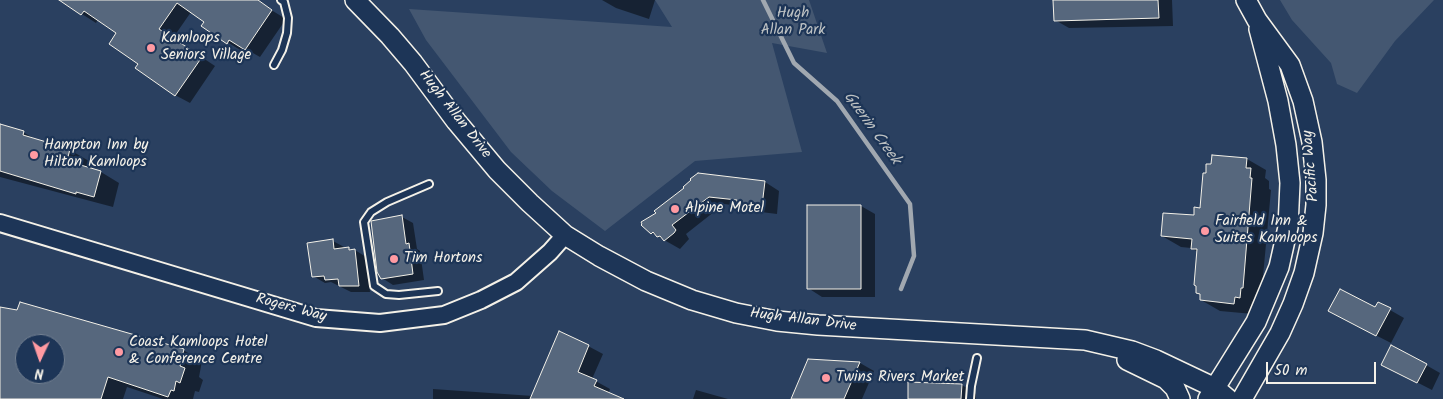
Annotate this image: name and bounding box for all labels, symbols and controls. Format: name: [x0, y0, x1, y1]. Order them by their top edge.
park label: Hugh Allan Park: [761, 5, 825, 40]
place label: Kamloops Seniors Village: [161, 30, 251, 65]
marker: Kamloops Seniors Village: [145, 42, 157, 54]
street label: Hugh Allan Drive: [414, 67, 494, 163]
water label: Guerin Creek: [838, 89, 904, 169]
street label: Pacific Way: [1300, 129, 1324, 203]
place label: Hampton Inn by Hilton Kamloops: [44, 137, 148, 172]
marker: Hampton Inn by Hilton Kamloops: [28, 149, 40, 161]
place label: Alpine Motel: [685, 200, 764, 218]
marker: Alpine Motel: [669, 203, 681, 215]
place label: Fairfield Inn & Suites Kamloops: [1215, 213, 1317, 248]
marker: Fairfield Inn & Suites Kamloops: [1199, 225, 1211, 237]
place label: Tim Hortons: [404, 250, 482, 268]
marker: Tim Hortons: [388, 253, 400, 265]
street label: Rogers Way: [254, 291, 328, 327]
street label: Hugh Allan Drive: [749, 306, 857, 336]
north arrow: [15, 334, 65, 384]
place label: Coast Kamloops Hotel & Conference Centre: [129, 334, 268, 369]
marker: Coast Kamloops Hotel & Conference Centre: [113, 346, 125, 358]
scale bar: [1268, 352, 1378, 384]
text: 50 m: [1274, 359, 1308, 383]
text: N: [34, 362, 44, 384]
place label: Twins Rivers Market: [836, 369, 964, 387]
marker: Twins Rivers Market: [820, 372, 832, 384]

